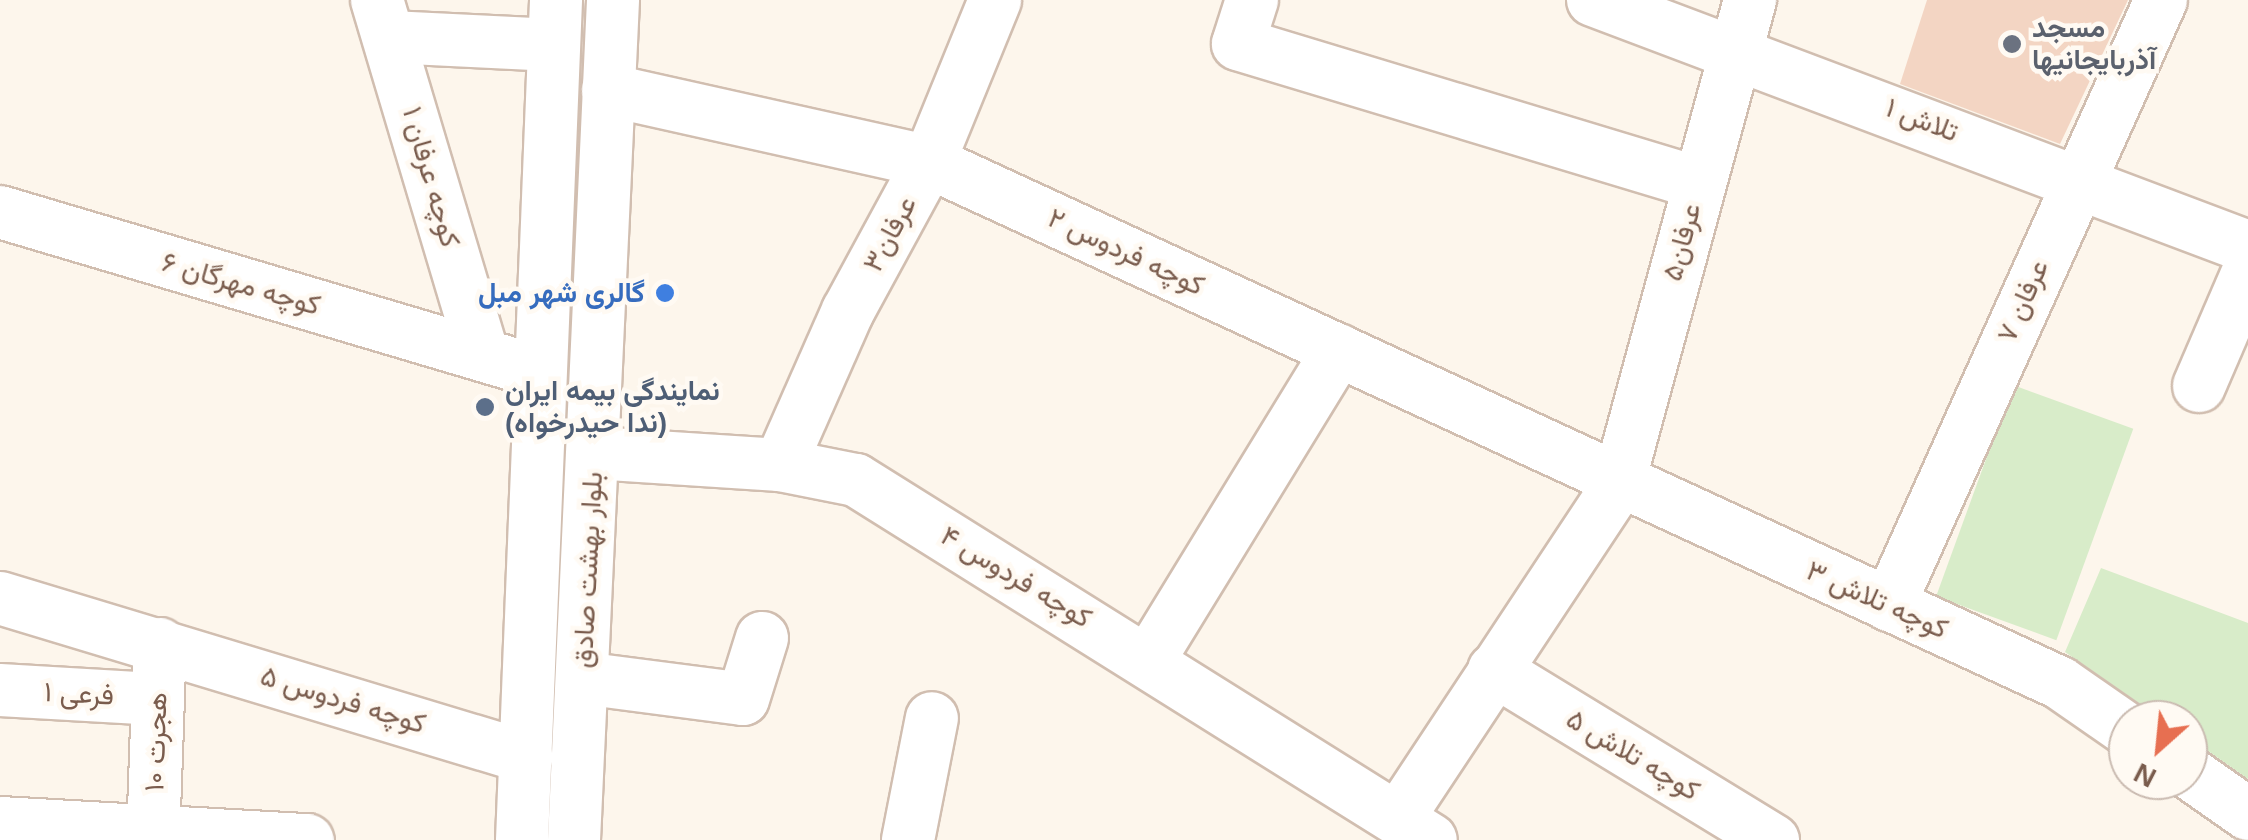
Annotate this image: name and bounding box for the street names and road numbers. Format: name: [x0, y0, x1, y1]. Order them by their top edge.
street label: تلاش ۱: [1881, 91, 1963, 149]
street label: کوچه عرفان ۱: [395, 103, 467, 251]
street label: عرفان۳: [856, 190, 924, 278]
street label: عرفان۵: [1656, 199, 1708, 285]
street label: کوچه فردوس ۲: [1042, 201, 1210, 303]
street label: کوچه مهرگان ۶: [158, 245, 324, 323]
street label: عرفان ۷: [1990, 254, 2056, 348]
street label: بلوار بهشت صادق: [566, 471, 610, 669]
street label: کوچه فردوس ۴: [934, 519, 1098, 635]
street label: کوچه تلاش ۳: [1801, 554, 1953, 646]
street label: کوچه فردوس ۵: [257, 659, 429, 741]
street label: فرعی ۱: [43, 675, 115, 713]
street label: هجرت ۱۰: [137, 692, 175, 792]
street label: کوچه تلاش ۵: [1560, 702, 1706, 808]

